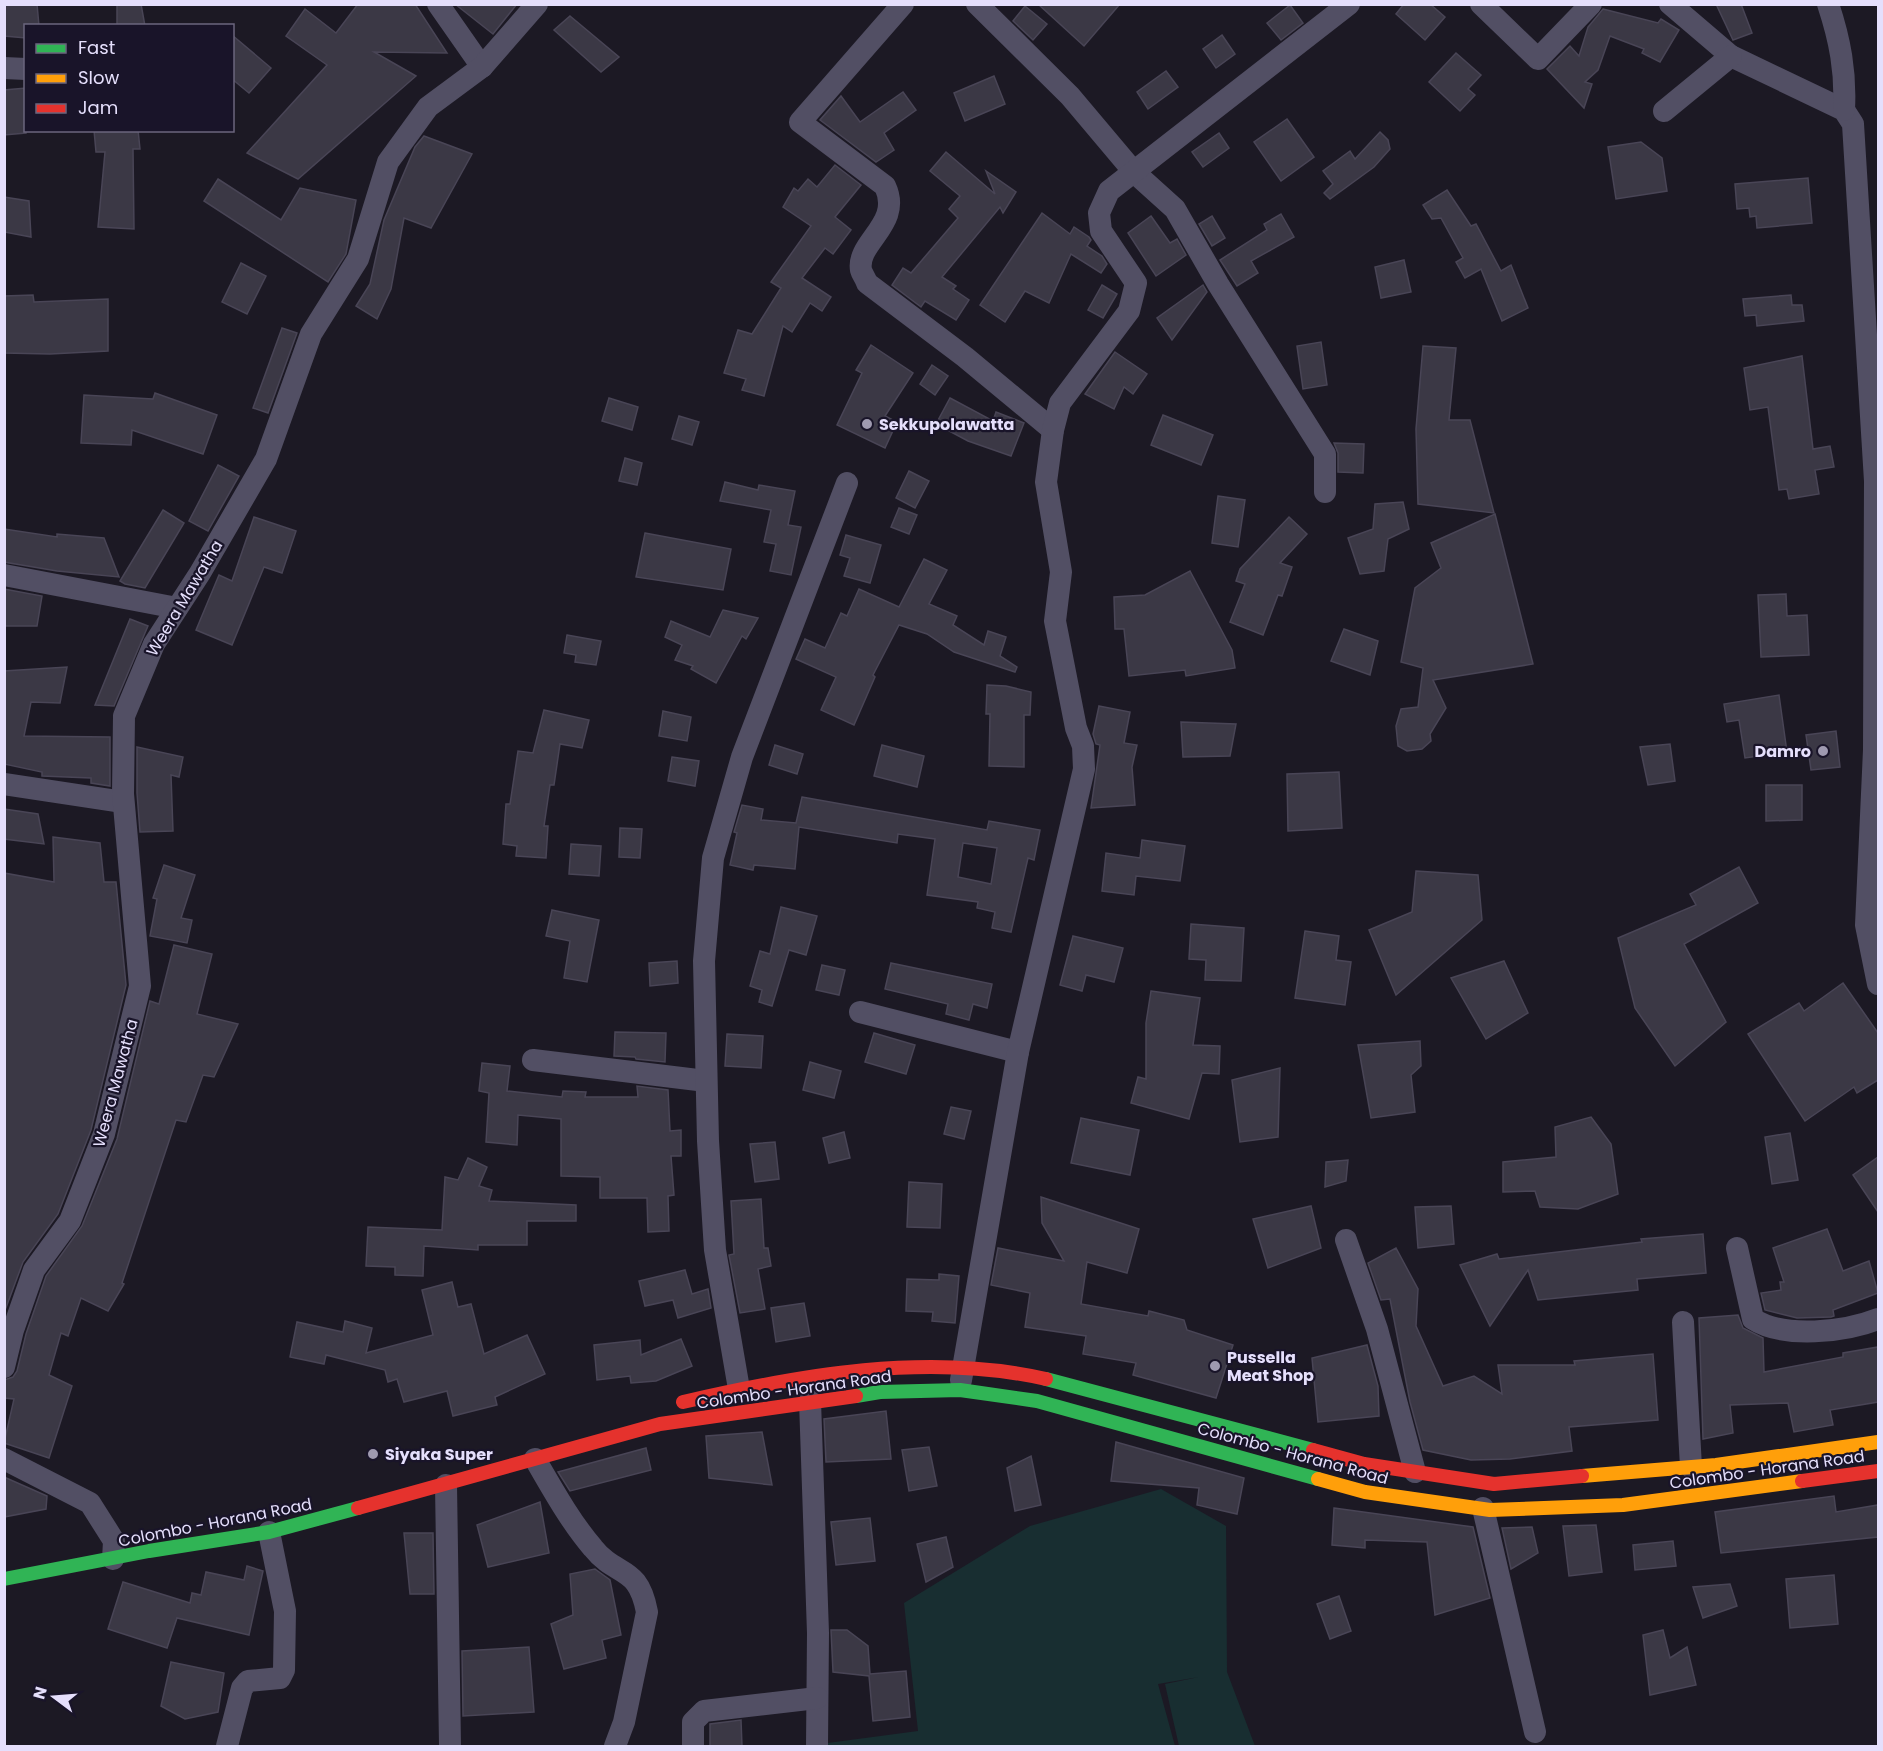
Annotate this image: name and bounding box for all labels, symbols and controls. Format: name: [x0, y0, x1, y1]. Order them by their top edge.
legend: [24, 24, 234, 132]
text: Fast: [78, 35, 115, 60]
text: Slow: [78, 65, 120, 90]
text: Jam: [78, 95, 118, 120]
place label: Sekkupolawatta: [879, 413, 1014, 436]
marker: Sekkupolawatta: [860, 417, 874, 431]
street label: Weera Mawatha: [141, 536, 228, 661]
place label: Damro: [1755, 740, 1811, 763]
marker: Damro: [1816, 744, 1830, 758]
street label: Weera Mawatha: [87, 1016, 144, 1150]
place label: Pussella Meat Shop: [1227, 1346, 1314, 1387]
marker: Pussella Meat Shop: [1208, 1359, 1222, 1373]
street label: Colombo - Horana Road: [695, 1364, 893, 1415]
street label: Colombo - Horana Road: [1195, 1417, 1391, 1490]
place label: Siyaka Super: [385, 1443, 493, 1466]
street label: Colombo - Horana Road: [1668, 1444, 1866, 1495]
marker: Siyaka Super: [366, 1447, 380, 1461]
street label: Colombo - Horana Road: [116, 1492, 314, 1553]
north arrow: [24, 1667, 84, 1727]
text: N: [27, 1684, 53, 1702]

